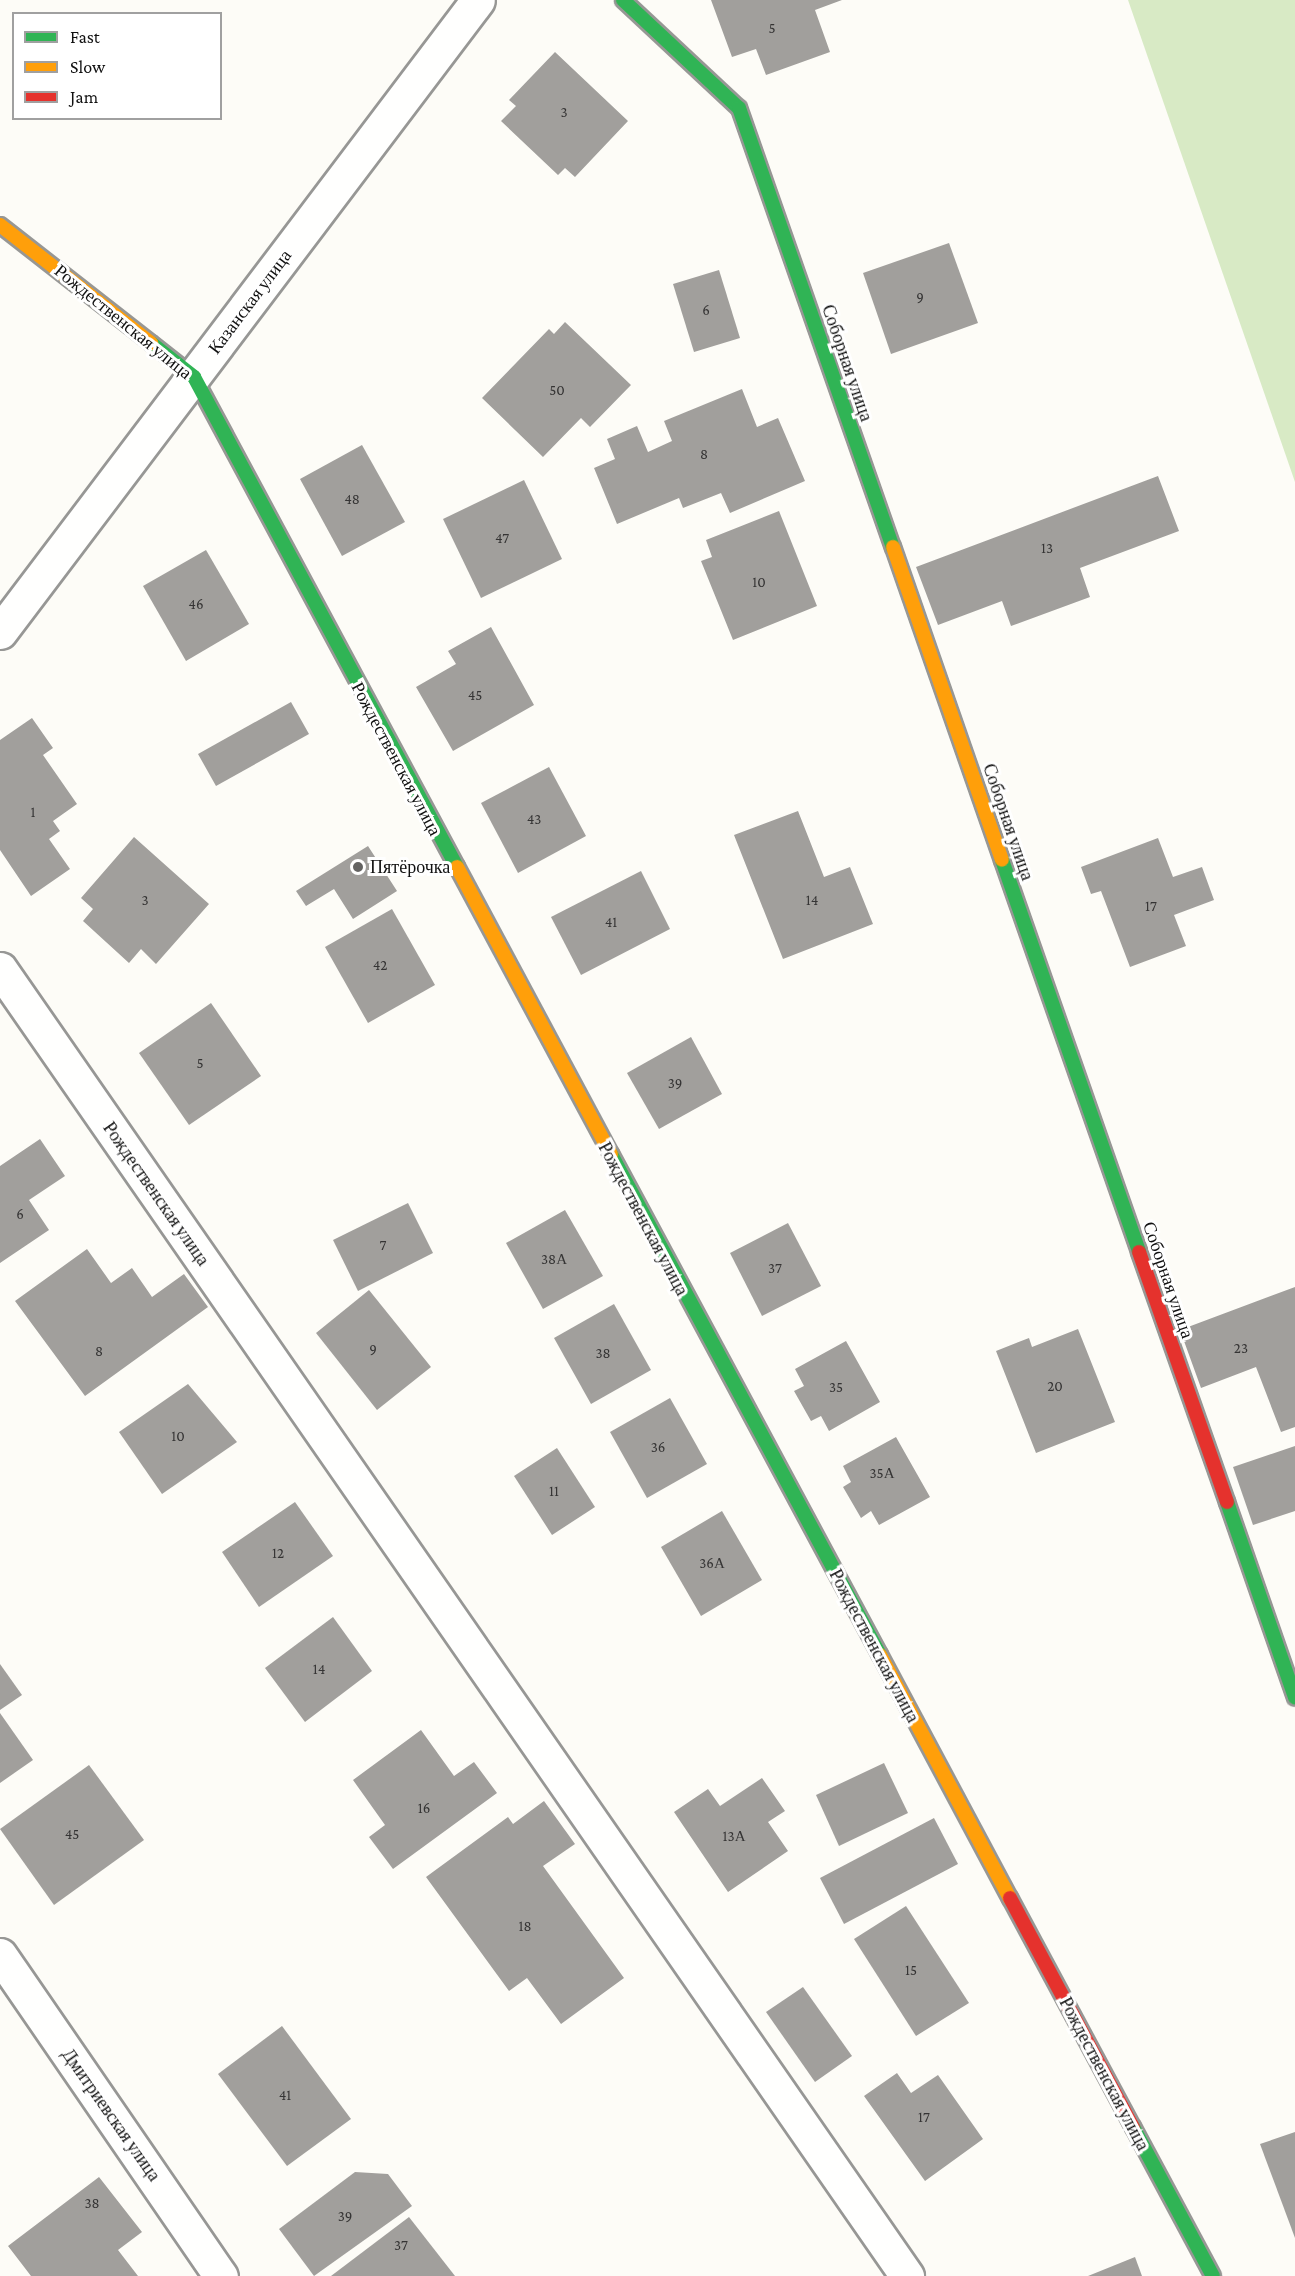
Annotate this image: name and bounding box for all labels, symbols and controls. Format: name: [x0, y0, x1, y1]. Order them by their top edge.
legend: [12, 12, 222, 120]
house number: 5: [768, 20, 776, 38]
text: Fast: [70, 27, 100, 47]
text: Slow: [70, 57, 105, 77]
text: Jam: [70, 87, 98, 107]
house number: 3: [560, 104, 568, 122]
street label: Казанская улица: [204, 246, 296, 358]
street label: Рождественская улица: [50, 260, 196, 384]
house number: 9: [916, 289, 924, 307]
house number: 6: [702, 302, 710, 320]
street label: Соборная улица: [817, 302, 877, 424]
house number: 50: [549, 382, 565, 400]
house number: 8: [700, 446, 708, 464]
house number: 48: [344, 491, 360, 509]
house number: 47: [495, 530, 509, 548]
house number: 13: [1041, 540, 1053, 558]
house number: 10: [752, 574, 766, 592]
house number: 46: [188, 596, 204, 614]
street label: Рождественская улица: [346, 679, 446, 839]
house number: 45: [468, 687, 482, 705]
street label: Соборная улица: [978, 761, 1038, 883]
house number: 1: [31, 804, 35, 822]
house number: 43: [527, 811, 541, 829]
place label: Пятёрочка: [370, 856, 450, 878]
marker: Пятёрочка: [351, 860, 365, 874]
house number: 3: [141, 892, 149, 910]
house number: 14: [806, 892, 818, 910]
house number: 17: [1145, 898, 1157, 916]
house number: 41: [605, 914, 617, 932]
house number: 42: [373, 957, 387, 975]
house number: 5: [196, 1055, 204, 1073]
house number: 39: [668, 1075, 682, 1093]
street label: Рождественская улица: [98, 1118, 214, 1270]
street label: Рождественская улица: [593, 1139, 693, 1299]
house number: 6: [16, 1206, 24, 1224]
street label: Соборная улица: [1138, 1219, 1198, 1341]
house number: 7: [380, 1237, 386, 1255]
house number: 38А: [541, 1251, 567, 1269]
house number: 37: [768, 1260, 782, 1278]
house number: 23: [1234, 1340, 1248, 1358]
house number: 9: [369, 1341, 377, 1359]
house number: 8: [95, 1343, 103, 1361]
house number: 38: [595, 1345, 611, 1363]
house number: 20: [1047, 1378, 1063, 1396]
house number: 35: [829, 1379, 843, 1397]
house number: 10: [171, 1428, 185, 1446]
house number: 36: [651, 1439, 665, 1457]
house number: 35А: [869, 1465, 895, 1483]
house number: 11: [549, 1483, 559, 1501]
house number: 12: [272, 1545, 284, 1563]
house number: 36А: [699, 1555, 725, 1573]
street label: Рождественская улица: [824, 1566, 924, 1726]
house number: 14: [313, 1661, 325, 1679]
house number: 16: [418, 1800, 430, 1818]
house number: 45: [65, 1826, 79, 1844]
house number: 13А: [723, 1828, 745, 1846]
house number: 18: [518, 1918, 532, 1936]
house number: 15: [905, 1962, 917, 1980]
street label: Рождественская улица: [1054, 1994, 1154, 2154]
street label: Дмитриевская улица: [57, 2045, 165, 2185]
house number: 41: [279, 2087, 291, 2105]
house number: 17: [918, 2109, 930, 2127]
house number: 38: [84, 2195, 100, 2213]
house number: 39: [338, 2208, 352, 2226]
house number: 37: [394, 2237, 408, 2255]

